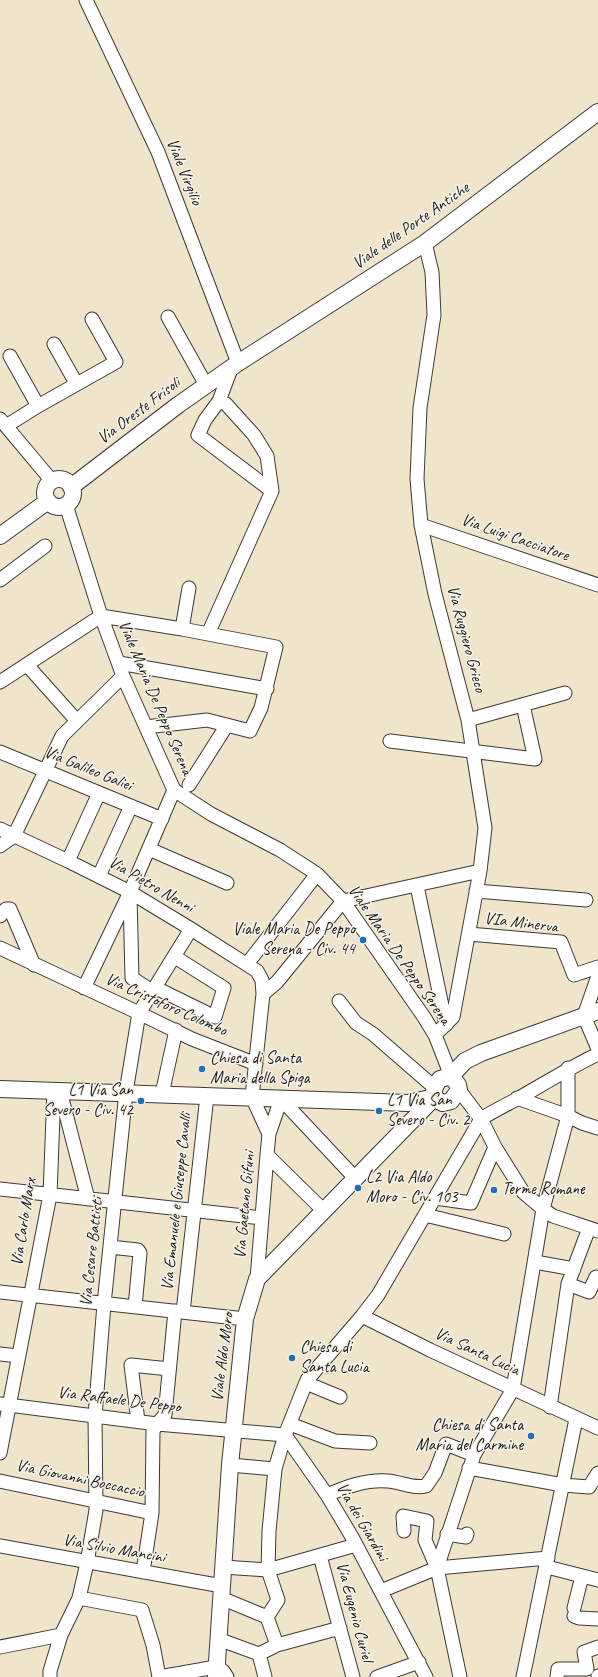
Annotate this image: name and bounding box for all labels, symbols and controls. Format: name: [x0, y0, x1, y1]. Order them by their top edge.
street label: Viale Virgilio: [161, 136, 207, 208]
street label: Viale delle Porte Antiche: [349, 178, 473, 274]
street label: Via Oreste Frisoli: [94, 373, 184, 449]
street label: Via Luigi Cacciatore: [458, 510, 572, 566]
street label: Via Ruggiero Grieco: [442, 583, 490, 695]
street label: Viale Maria De Peppo Serena: [113, 617, 197, 779]
street label: Via Galileo Galiei: [41, 742, 135, 796]
street label: Via Pietro Nenni: [105, 852, 197, 918]
street label: Viale Maria De Peppo Serena: [343, 881, 455, 1029]
street label: VIa Minerva: [483, 908, 559, 938]
place label: Viale Maria De Peppo Serena - Civ. 44: [233, 920, 355, 960]
marker: Viale Maria De Peppo Serena - Civ. 44: [358, 935, 368, 945]
street label: Via Cristoforo Colombo: [102, 969, 230, 1041]
place label: Chiesa di Santa Maria della Spiga: [210, 1049, 310, 1089]
marker: Chiesa di Santa Maria della Spiga: [197, 1064, 207, 1074]
place label: L1 Via San Severo - Civ. 42: [43, 1081, 133, 1121]
place label: L1 Via San Severo - Civ. 2: [387, 1091, 470, 1131]
marker: L1 Via San Severo - Civ. 42: [136, 1096, 146, 1106]
marker: L1 Via San Severo - Civ. 2: [374, 1106, 384, 1116]
street label: Via Emanuele e Giuseppe Cavalli: [158, 1112, 196, 1292]
street label: Via Gaetano Gifuni: [230, 1150, 260, 1260]
place label: L2 Via Aldo Moro - Civ. 103: [366, 1168, 458, 1208]
street label: Via Carlo Marx: [7, 1177, 41, 1267]
place label: Terme Romane: [502, 1180, 584, 1200]
marker: L2 Via Aldo Moro - Civ. 103: [353, 1183, 363, 1193]
marker: Terme Romane: [489, 1185, 499, 1195]
street label: Via Cesare Battisti: [76, 1196, 108, 1308]
street label: Viale Aldo Moro: [207, 1311, 239, 1403]
street label: Via Santa Lucia: [431, 1323, 523, 1381]
place label: Chiesa di Santa Lucia: [300, 1338, 369, 1378]
marker: Chiesa di Santa Lucia: [287, 1353, 297, 1363]
street label: Via Raffaele De Peppo: [56, 1382, 182, 1418]
place label: Chiesa di Santa Maria del Carmine: [415, 1416, 523, 1456]
marker: Chiesa di Santa Maria del Carmine: [526, 1431, 536, 1441]
street label: Via Giovanni Boccaccio: [14, 1455, 146, 1503]
street label: Via dei Giardini: [331, 1479, 393, 1565]
street label: Via Silvio Mancini: [61, 1530, 167, 1568]
street label: Via Eugenio Curiel: [331, 1560, 377, 1664]

